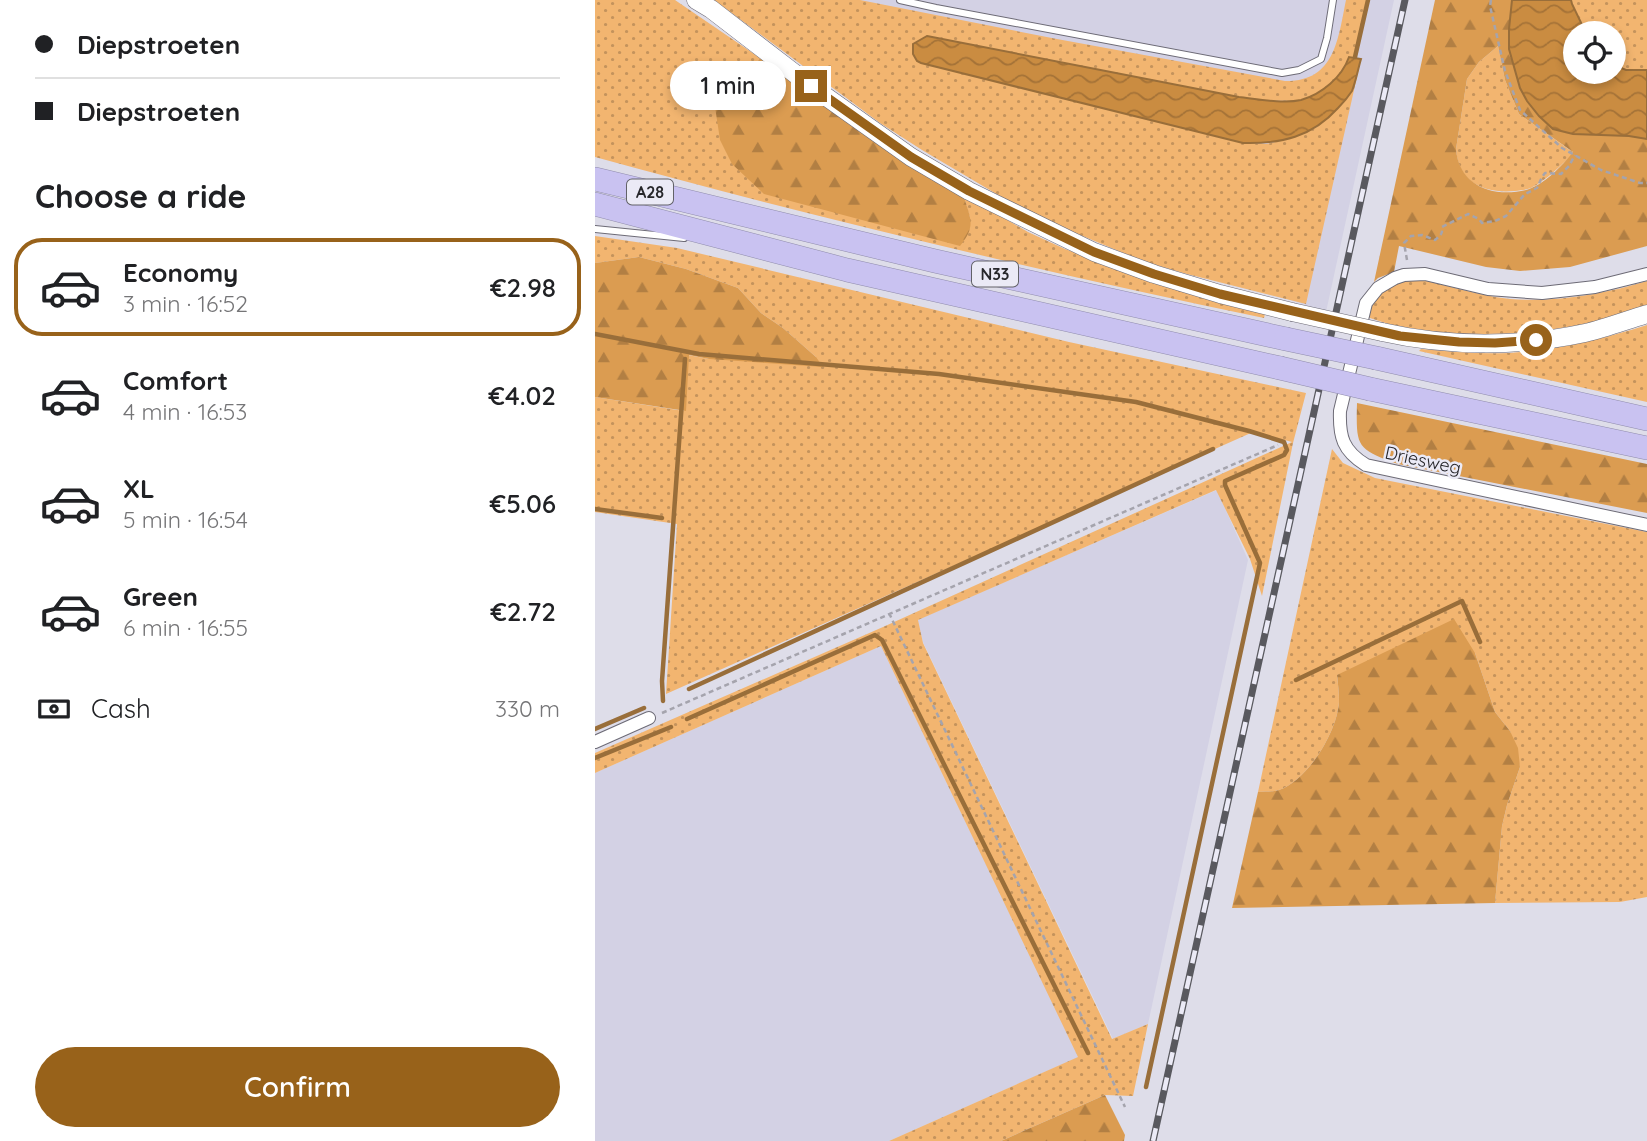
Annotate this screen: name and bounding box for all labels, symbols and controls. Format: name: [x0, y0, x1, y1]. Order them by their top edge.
map controls: [1563, 21, 1626, 84]
button: locate: [1563, 21, 1626, 84]
text: Diepstroeten: [77, 28, 240, 61]
callout: 1 min: [671, 62, 787, 110]
route end: [795, 70, 827, 102]
text: 1 min: [700, 71, 756, 100]
text: Diepstroeten: [77, 95, 240, 128]
text: Choose a ride: [35, 176, 247, 216]
road number: A28: [627, 180, 673, 204]
icon: car: [39, 256, 102, 319]
text: Economy: [123, 256, 238, 289]
road number: N33: [972, 262, 1018, 286]
text: €2.98: [490, 271, 556, 304]
text: 3 min · 16:52: [123, 289, 248, 318]
route start: [1520, 324, 1552, 356]
icon: car: [39, 364, 102, 427]
text: Comfort: [123, 364, 228, 397]
text: €4.02: [488, 379, 556, 412]
text: 4 min · 16:53: [123, 397, 247, 426]
street label: Driesweg: [1383, 441, 1463, 479]
icon: car: [39, 472, 102, 535]
text: XL: [123, 472, 155, 505]
text: €5.06: [490, 487, 556, 520]
text: 5 min · 16:54: [123, 505, 248, 534]
icon: car: [39, 580, 102, 643]
text: Green: [123, 580, 198, 613]
text: €2.72: [490, 595, 556, 628]
text: 6 min · 16:55: [123, 613, 248, 642]
icon: cash: [35, 690, 73, 728]
text: Cash: [91, 692, 151, 725]
text: 330 m: [495, 694, 560, 723]
button: Confirm: [35, 1047, 560, 1127]

